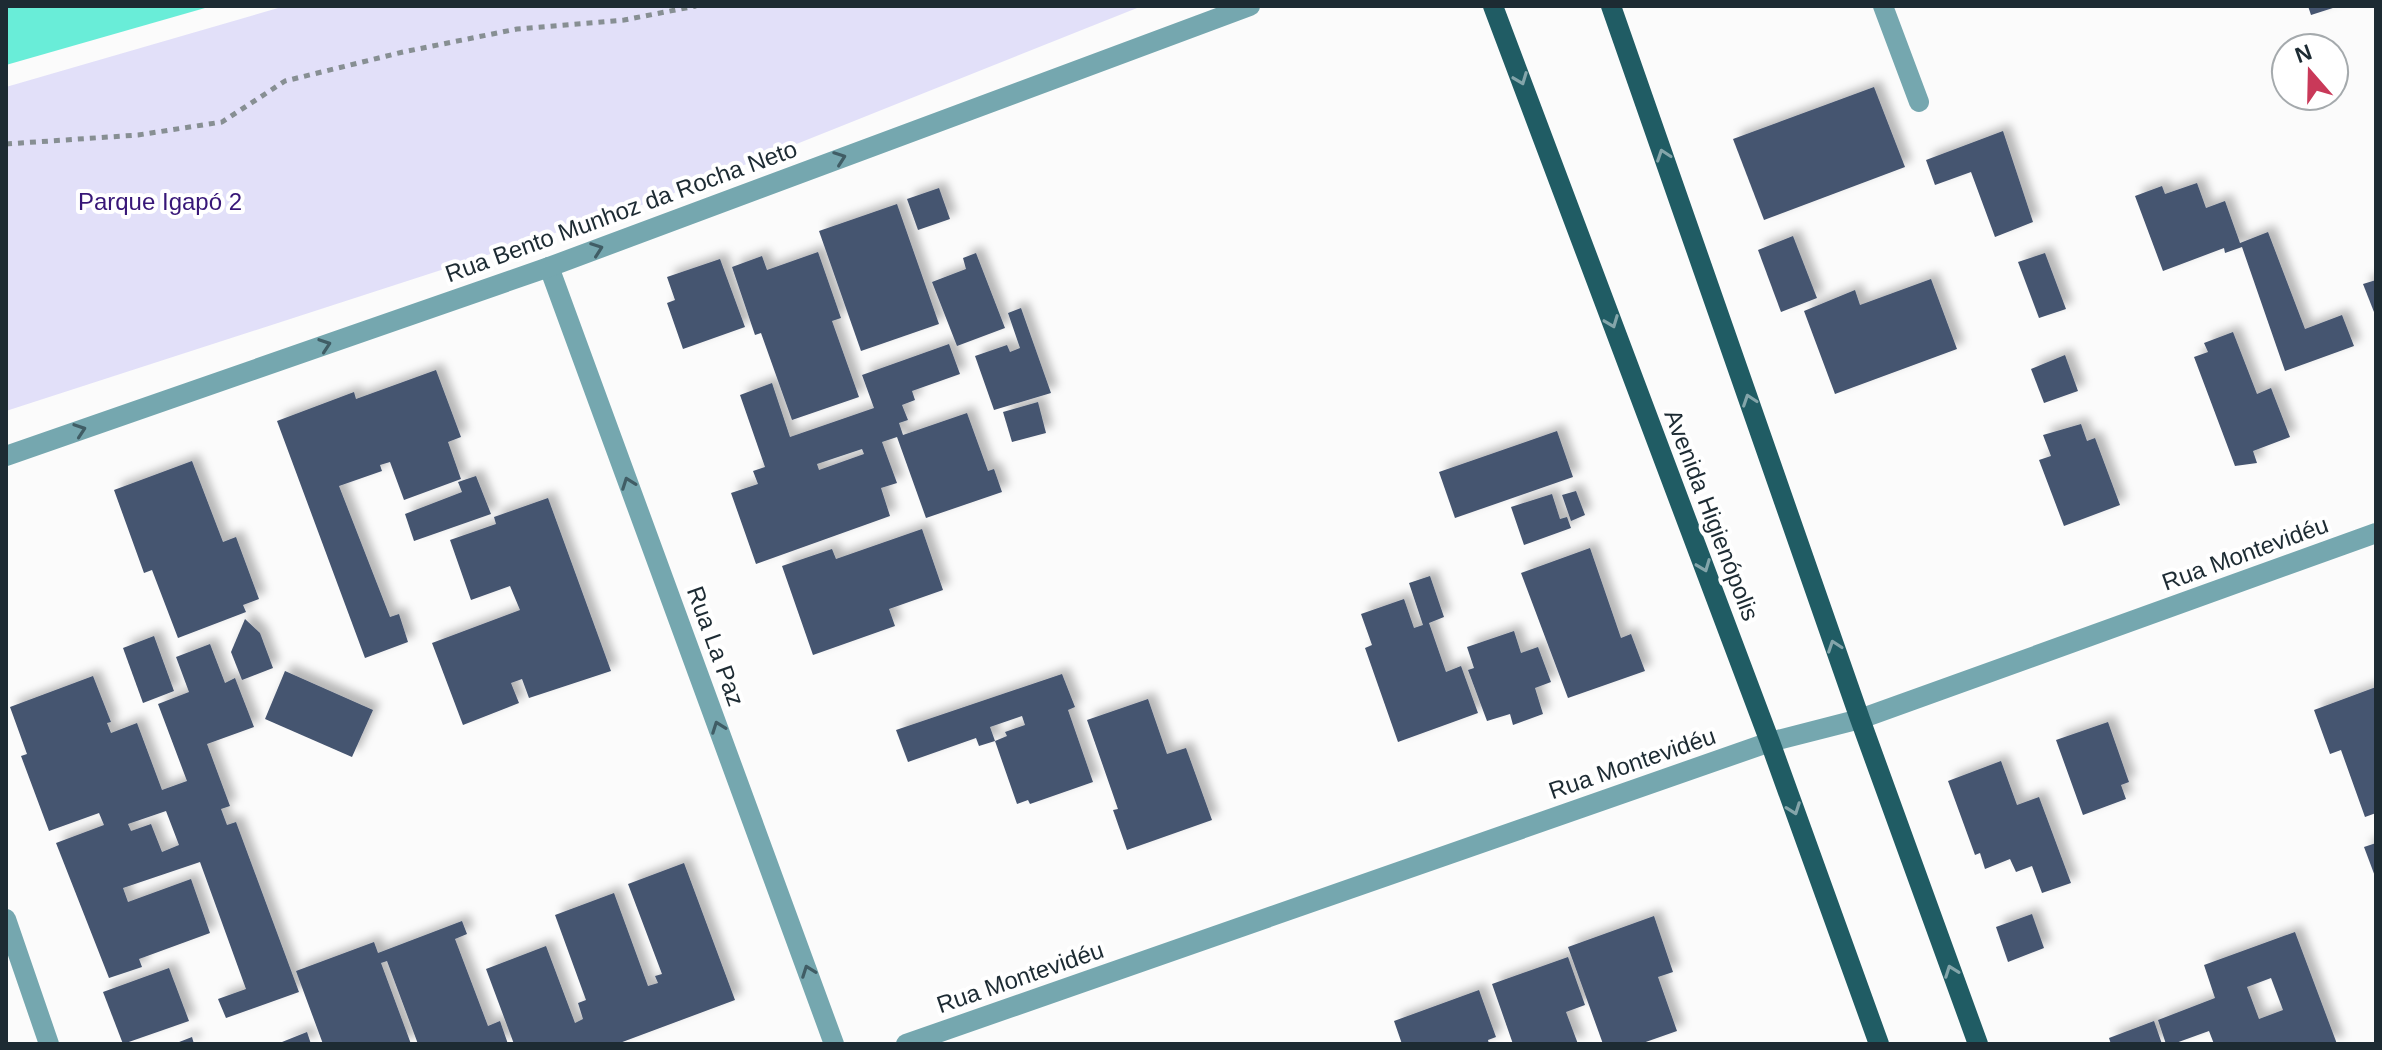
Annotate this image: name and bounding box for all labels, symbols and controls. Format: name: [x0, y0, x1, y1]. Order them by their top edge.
north arrow: [2270, 32, 2350, 112]
text: N: [2292, 39, 2315, 68]
one-way arrow: [1511, 71, 1528, 85]
street label: Rua Bento Munhoz da Rocha Neto: [441, 135, 801, 287]
one-way arrow: [1656, 149, 1672, 163]
one-way arrow: [833, 151, 847, 168]
park label: Parque Igapó 2: [78, 188, 242, 215]
one-way arrow: [589, 242, 603, 259]
one-way arrow: [1602, 314, 1619, 328]
one-way arrow: [317, 338, 331, 354]
one-way arrow: [1742, 394, 1758, 408]
street label: Avenida Higienópolis: [1659, 406, 1765, 624]
one-way arrow: [72, 424, 86, 440]
one-way arrow: [621, 477, 638, 491]
street label: Rua Montevidéu: [2158, 510, 2332, 596]
one-way arrow: [1694, 558, 1711, 572]
street label: Rua La Paz: [682, 582, 750, 710]
one-way arrow: [1828, 639, 1844, 653]
one-way arrow: [711, 720, 728, 734]
street label: Rua Montevidéu: [1545, 722, 1719, 804]
one-way arrow: [1785, 802, 1801, 816]
street label: Rua Montevidéu: [933, 936, 1107, 1018]
one-way arrow: [801, 964, 818, 978]
one-way arrow: [1945, 965, 1961, 979]

